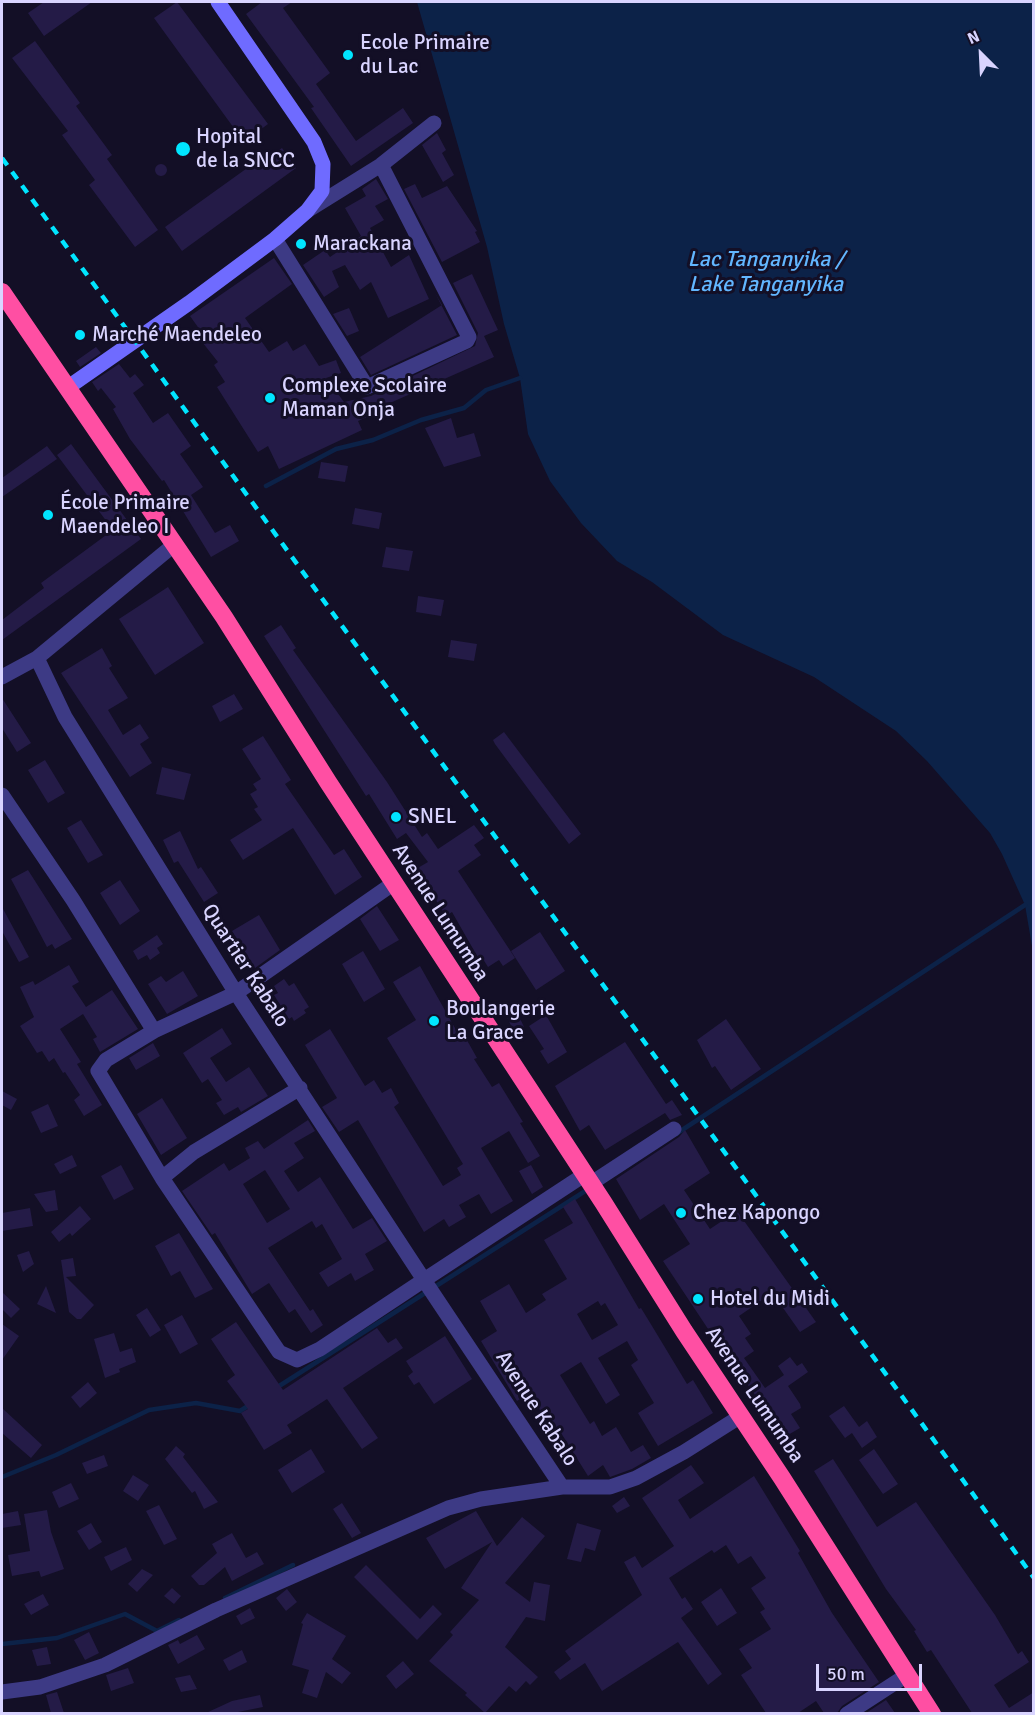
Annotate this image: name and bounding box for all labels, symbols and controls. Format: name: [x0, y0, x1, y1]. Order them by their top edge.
north arrow: [951, 24, 1011, 84]
text: N: [965, 26, 983, 49]
place label: Ecole Primaire du Lac: [360, 30, 490, 80]
marker: Ecole Primaire du Lac: [341, 48, 355, 62]
place label: Hopital de la SNCC: [196, 124, 295, 174]
marker: Hopital de la SNCC: [174, 140, 192, 158]
place label: Marackana: [313, 231, 412, 257]
marker: Marackana: [294, 237, 308, 251]
water label: Lac Tanganyika / Lake Tanganyika: [687, 247, 845, 298]
place label: Marché Maendeleo: [92, 322, 262, 348]
marker: Marché Maendeleo: [73, 328, 87, 342]
place label: Complexe Scolaire Maman Onja: [282, 373, 447, 423]
marker: Complexe Scolaire Maman Onja: [263, 391, 277, 405]
place label: École Primaire Maendeleo I: [60, 490, 190, 540]
marker: École Primaire Maendeleo I: [41, 508, 55, 522]
place label: SNEL: [408, 804, 457, 830]
marker: SNEL: [389, 810, 403, 824]
street label: Avenue Lumumba: [386, 839, 494, 987]
street label: Quartier Kabalo: [196, 900, 294, 1032]
place label: Boulangerie La Grace: [446, 996, 555, 1046]
marker: Boulangerie La Grace: [427, 1014, 441, 1028]
place label: Chez Kapongo: [693, 1200, 820, 1226]
marker: Chez Kapongo: [674, 1206, 688, 1220]
place label: Hotel du Midi: [710, 1286, 830, 1312]
marker: Hotel du Midi: [691, 1292, 705, 1306]
street label: Avenue Lumumba: [699, 1322, 809, 1468]
street label: Avenue Kabalo: [489, 1347, 583, 1471]
scale bar: [819, 1652, 926, 1690]
text: 50 m: [827, 1663, 865, 1685]

